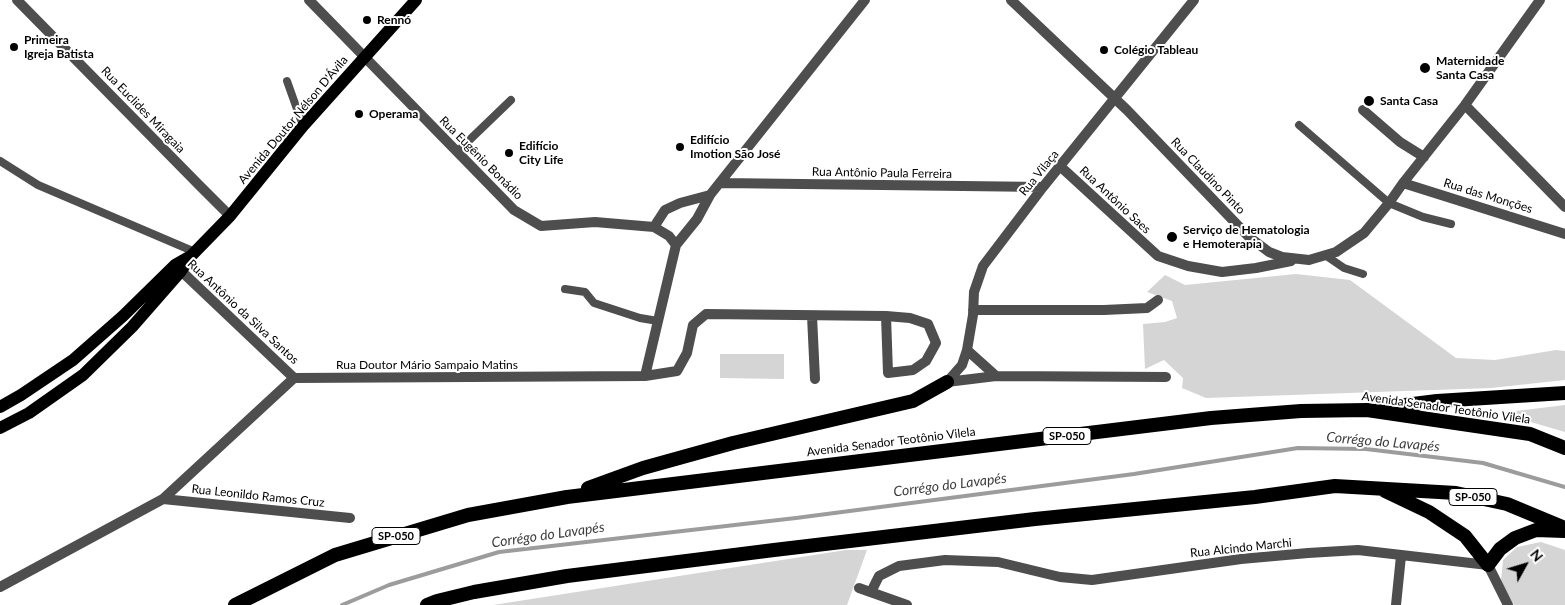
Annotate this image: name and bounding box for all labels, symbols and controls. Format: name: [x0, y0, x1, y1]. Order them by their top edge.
place label: Rennó: [377, 13, 411, 27]
marker: Rennó: [361, 14, 373, 26]
place label: Primeira Igreja Batista: [24, 33, 94, 61]
marker: Primeira Igreja Batista: [8, 41, 20, 53]
place label: Colégio Tableau: [1114, 43, 1198, 57]
marker: Colégio Tableau: [1098, 44, 1110, 56]
street label: Avenida Doutor Nélson D'Ávila: [235, 53, 351, 187]
place label: Maternidade Santa Casa: [1436, 54, 1504, 82]
marker: Maternidade Santa Casa: [1418, 61, 1432, 75]
street label: Rua Euclides Miragaia: [98, 64, 188, 156]
marker: Santa Casa: [1362, 94, 1376, 108]
place label: Santa Casa: [1380, 94, 1438, 108]
place label: Operama: [369, 107, 418, 121]
marker: Operama: [353, 108, 365, 120]
street label: Rua Eugênio Bonádio: [436, 113, 526, 203]
place label: Edifício Imotion São José: [690, 133, 781, 161]
street label: Rua Claudino Pinto: [1168, 135, 1248, 217]
place label: Edifício City Life: [519, 139, 564, 167]
marker: Edifício Imotion São José: [674, 141, 686, 153]
marker: Edifício City Life: [503, 147, 515, 159]
street label: Rua Vilaça: [1016, 147, 1062, 199]
street label: Rua Antônio Saes: [1076, 163, 1154, 237]
street label: Rua Antônio Paula Ferreira: [812, 165, 952, 181]
street label: Rua das Monções: [1442, 176, 1534, 216]
place label: Serviço de Hematologia e Hemoterapia: [1183, 223, 1310, 251]
marker: Serviço de Hematologia e Hemoterapia: [1165, 230, 1179, 244]
street label: Rua Antônio da Silva Santos: [185, 257, 301, 367]
street label: Rua Doutor Mário Sampaio Matins: [336, 358, 518, 372]
street label: Avenida Senador Teotônio Vilela: [1361, 389, 1531, 427]
street label: Avenida Senador Teotônio Vilela: [806, 424, 976, 460]
road number: SP-050: [1043, 428, 1091, 444]
water label: Corrégo do Lavapés: [1326, 429, 1440, 455]
water label: Corrégo do Lavapés: [893, 470, 1007, 500]
street label: Rua Leonildo Ramos Cruz: [191, 482, 325, 510]
road number: SP-050: [1449, 488, 1497, 506]
water label: Corrégo do Lavapés: [490, 519, 606, 551]
road number: SP-050: [372, 528, 420, 544]
street label: Rua Alcindo Marchi: [1189, 535, 1293, 561]
north arrow: [1500, 540, 1550, 590]
text: N: [1527, 546, 1547, 565]

